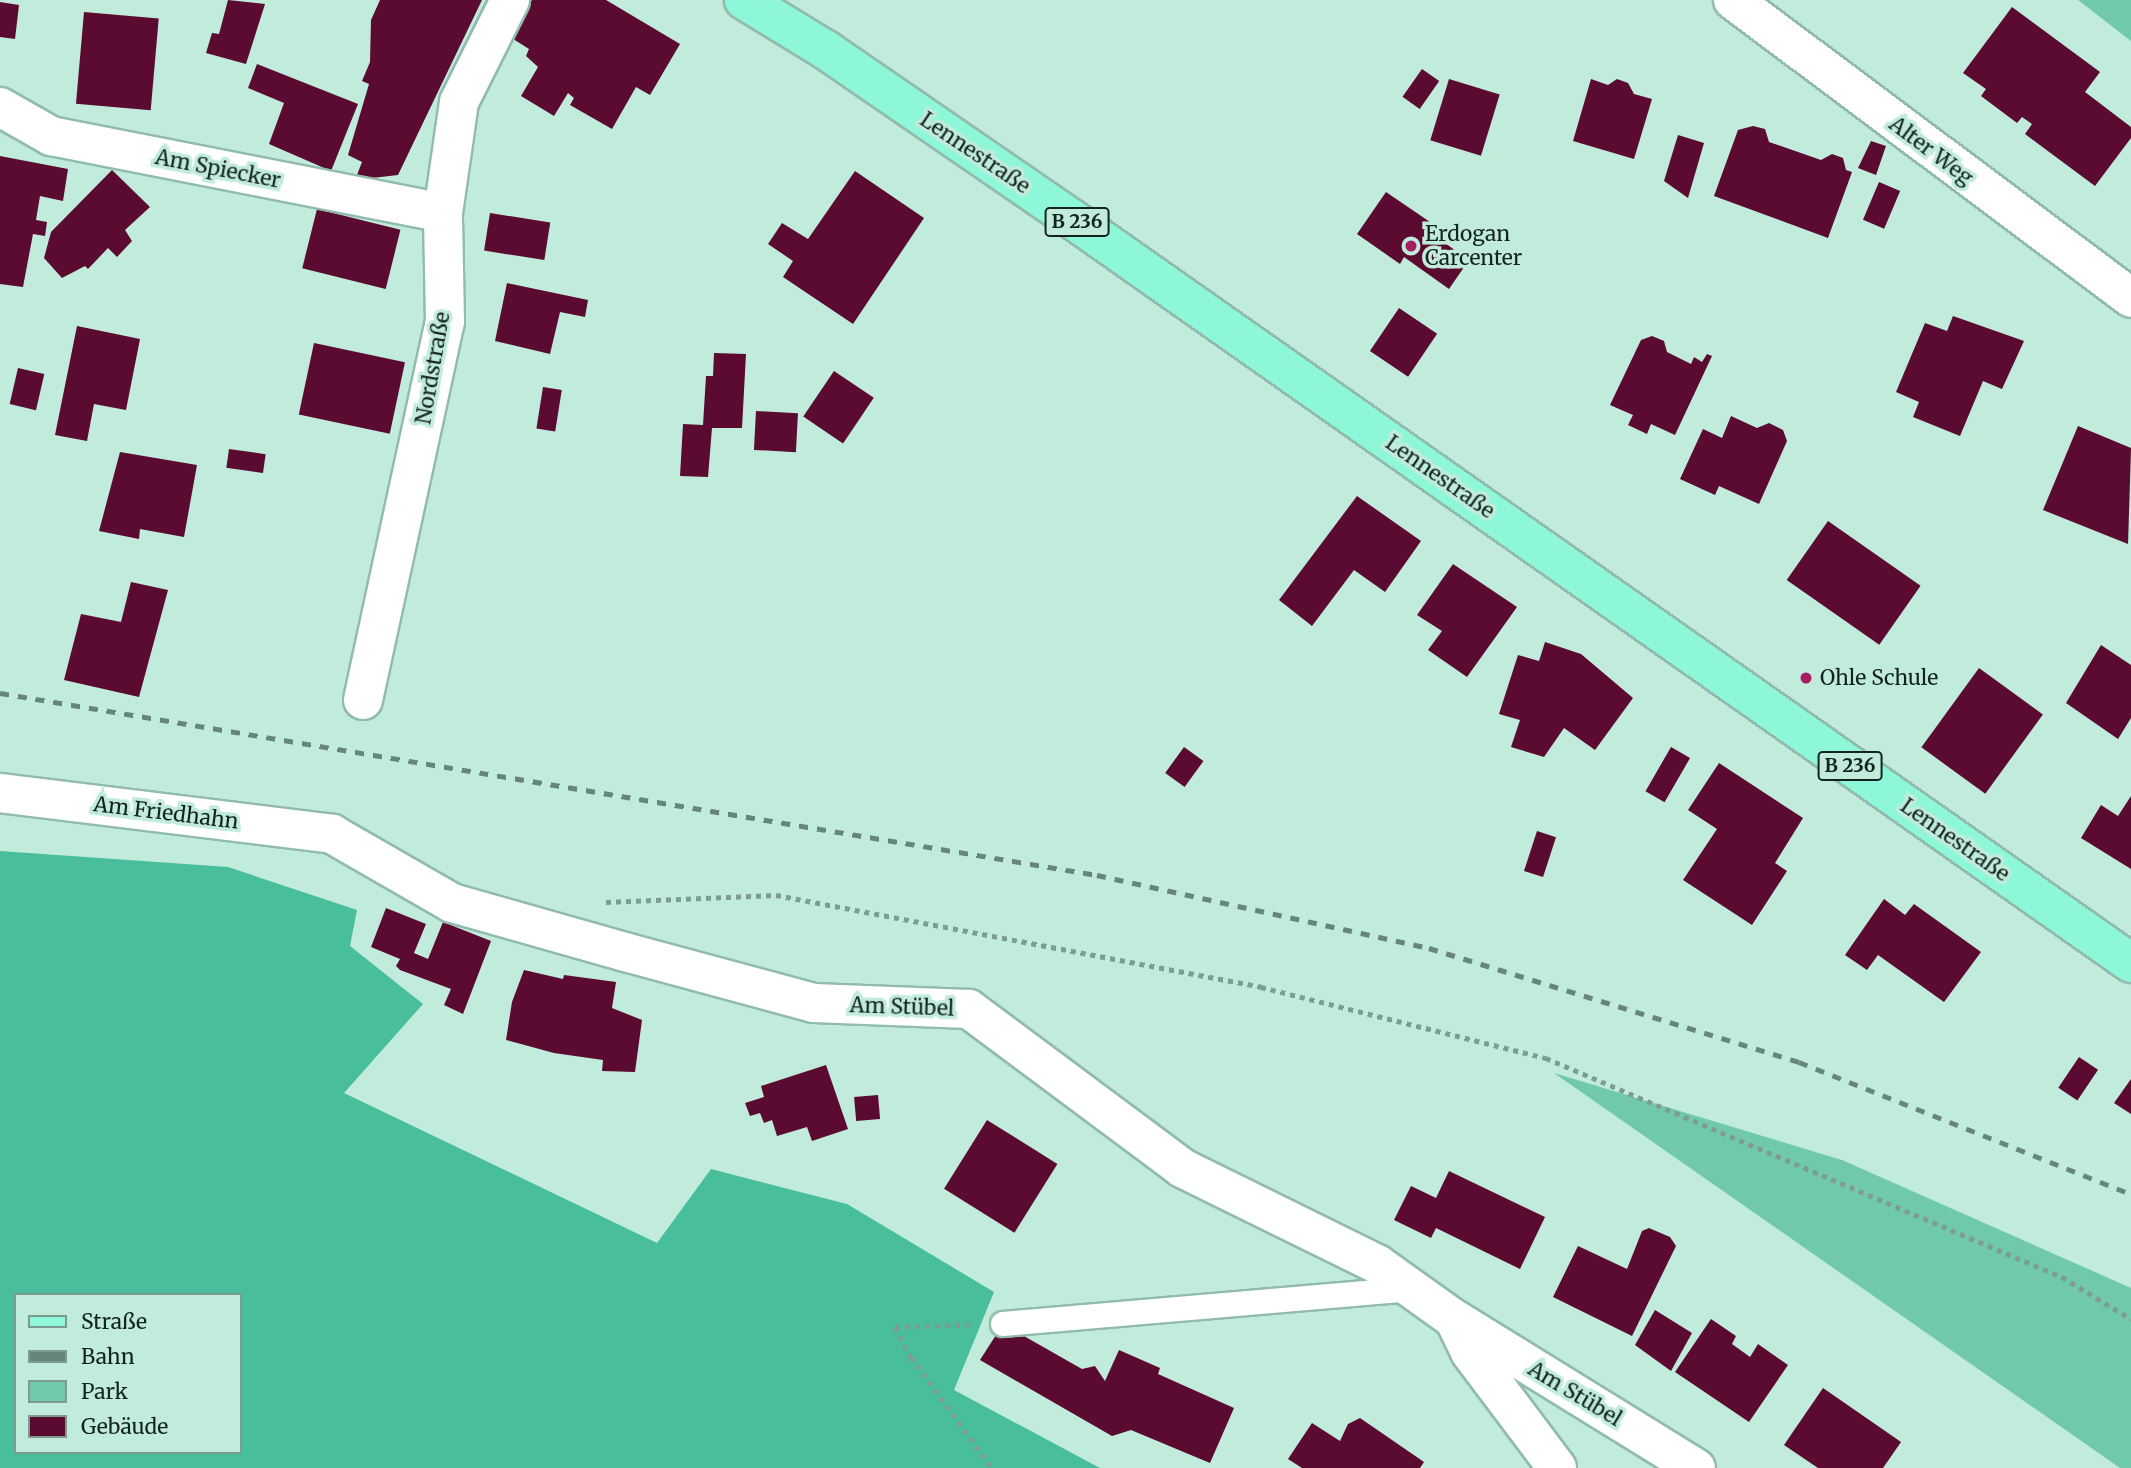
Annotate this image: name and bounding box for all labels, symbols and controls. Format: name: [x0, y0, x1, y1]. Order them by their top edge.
street label: Lennestraße: [915, 107, 1035, 199]
street label: Alter Weg: [1884, 111, 1978, 191]
street label: Am Spiecker: [153, 144, 283, 194]
road number: B 236: [1044, 206, 1110, 238]
place label: Erdogan Carcenter: [1425, 221, 1522, 271]
marker: Erdogan Carcenter: [1403, 238, 1419, 254]
street label: Nordstraße: [411, 310, 455, 426]
street label: Lennestraße: [1381, 430, 1499, 524]
place label: Ohle Schule: [1820, 665, 1938, 691]
marker: Ohle Schule: [1798, 670, 1814, 686]
road number: B 236: [1817, 750, 1883, 782]
street label: Am Friedhahn: [92, 792, 240, 834]
street label: Lennestraße: [1896, 793, 2014, 887]
street label: Am Stübel: [849, 993, 955, 1021]
legend: [14, 1293, 242, 1454]
text: Straße: [81, 1308, 147, 1335]
text: Bahn: [81, 1343, 135, 1370]
street label: Am Stübel: [1524, 1356, 1626, 1432]
text: Park: [81, 1378, 128, 1405]
text: Gebäude: [81, 1413, 168, 1440]

